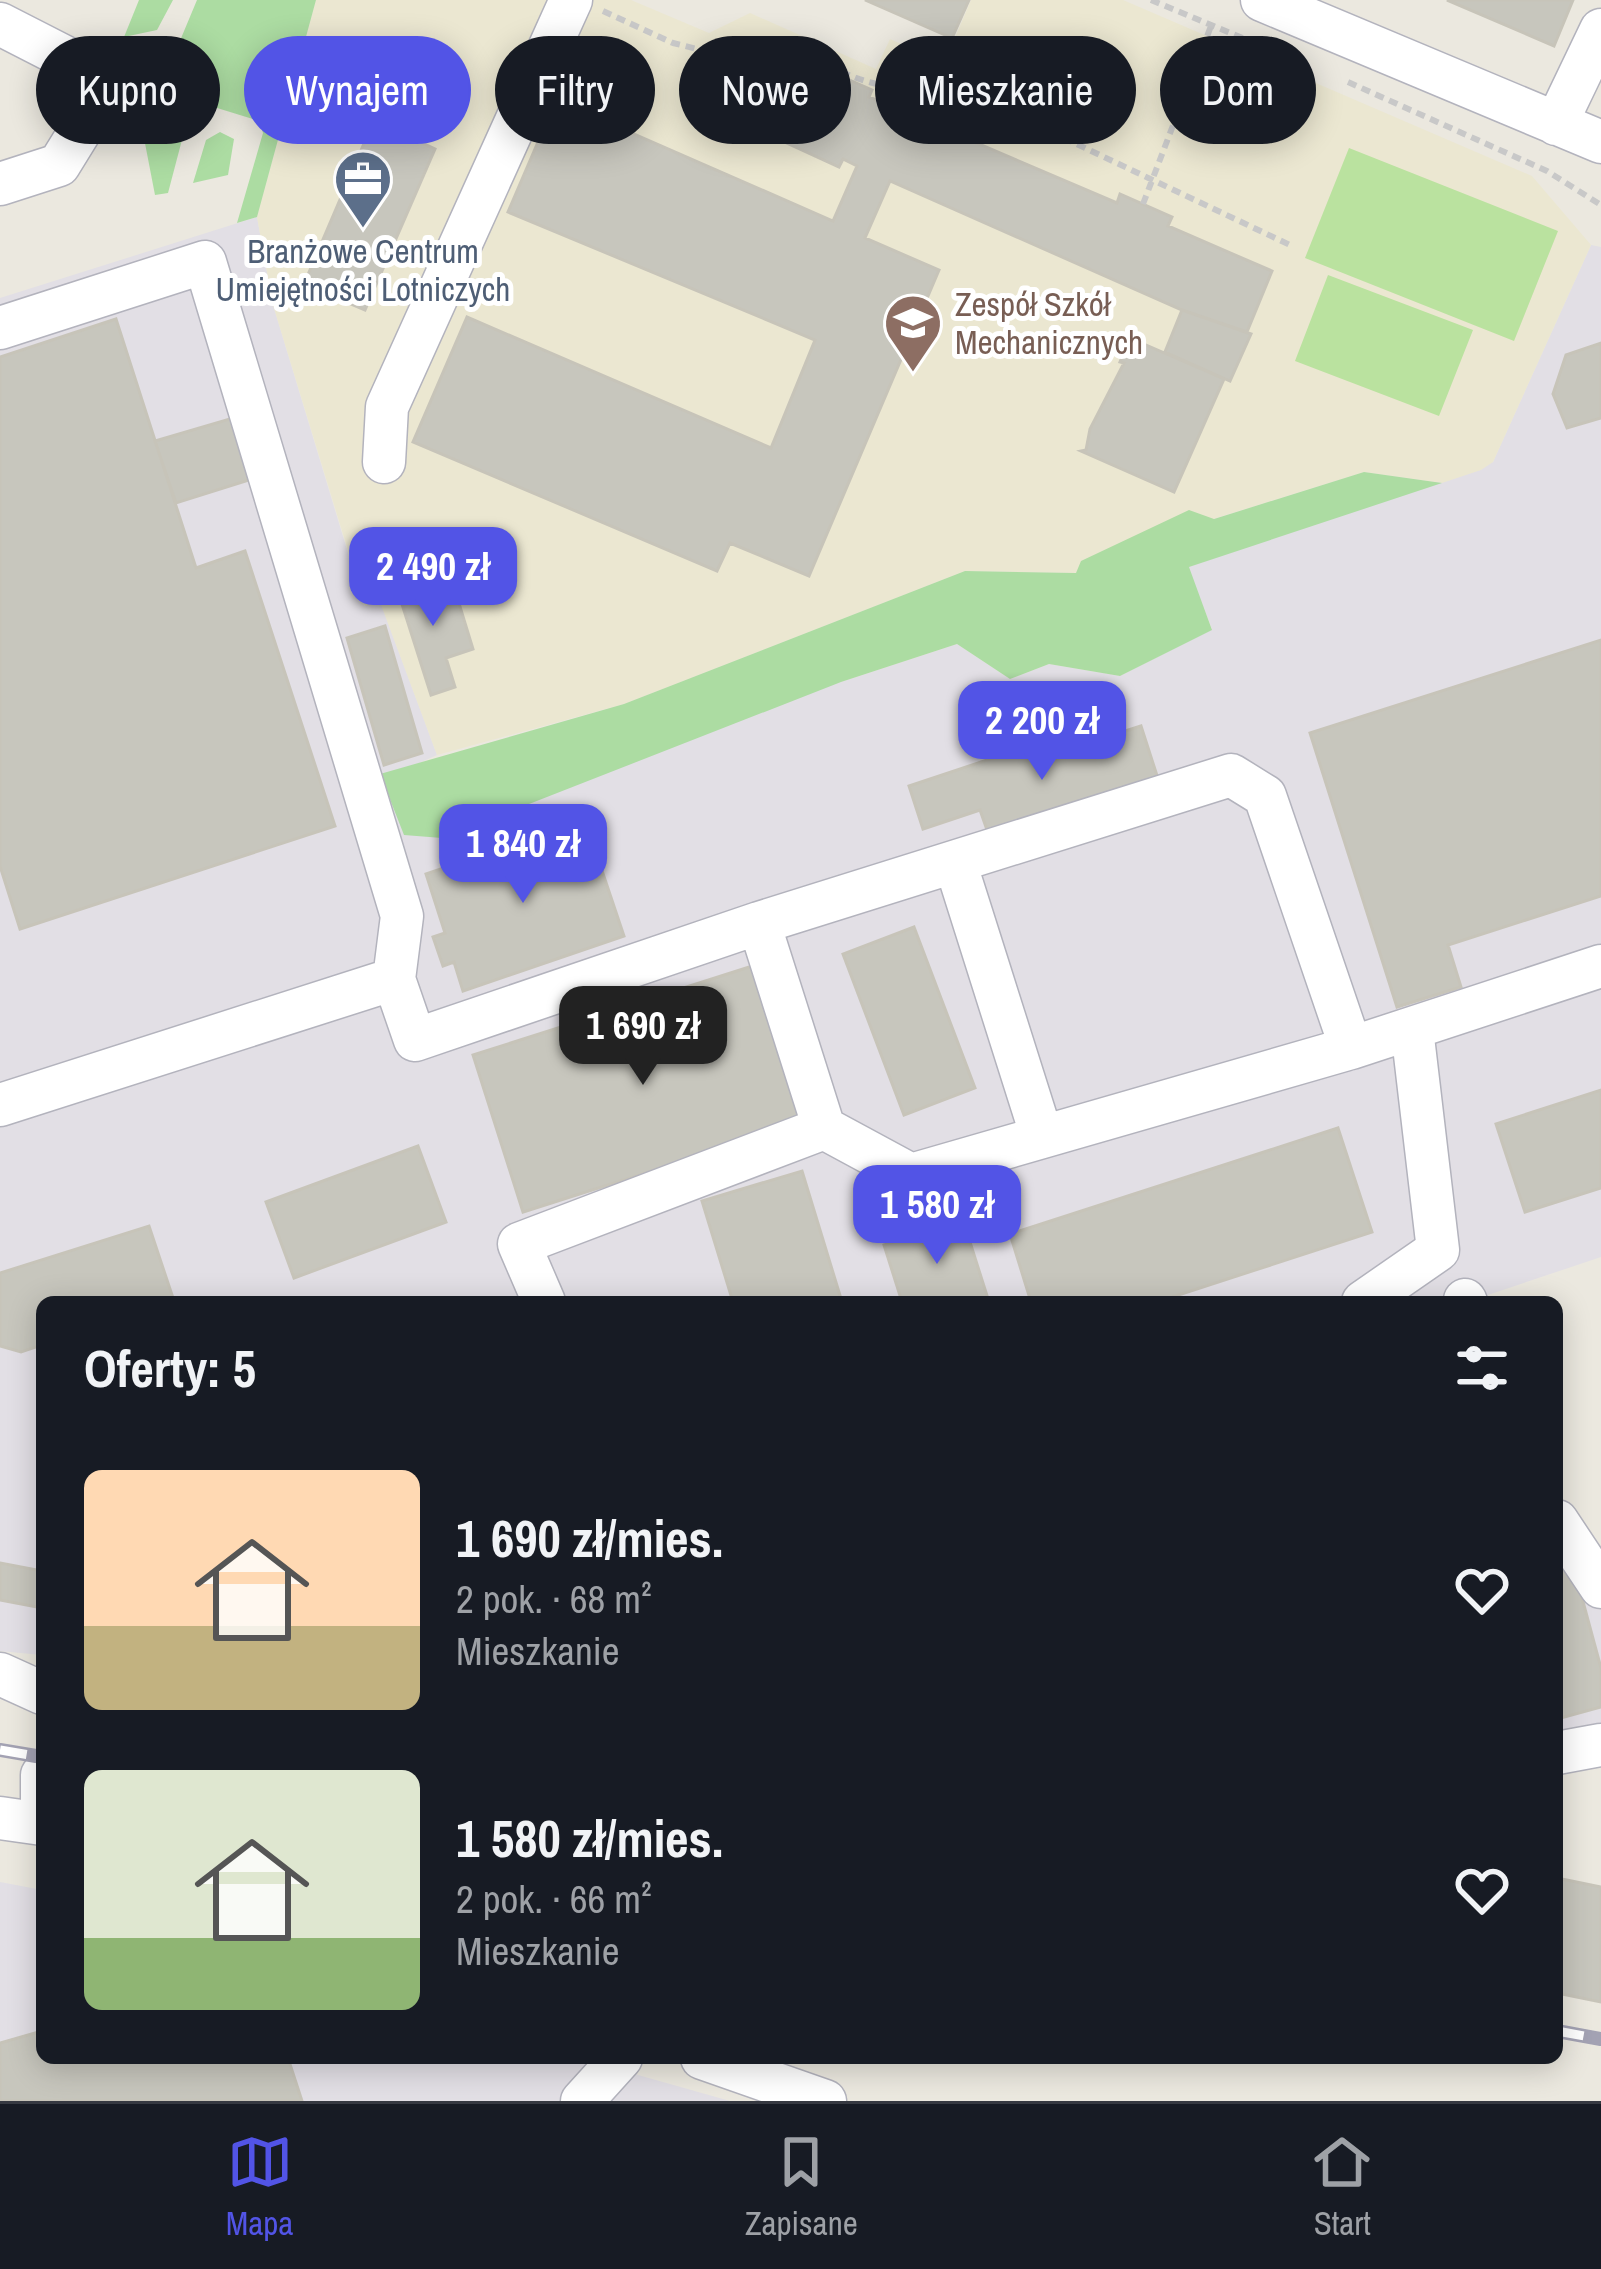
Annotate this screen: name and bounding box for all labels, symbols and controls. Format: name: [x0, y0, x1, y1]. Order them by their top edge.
chip: Kupno: [36, 36, 220, 144]
chip: Wynajem: [244, 36, 471, 144]
chip: Filtry: [495, 36, 655, 144]
chip: Nowe: [679, 36, 851, 144]
chip: Mieszkanie: [875, 36, 1136, 144]
chip: Dom: [1160, 36, 1316, 144]
office icon: Branżowe Centrum Umiejętności Lotniczych: [332, 148, 394, 230]
place label: Branżowe Centrum Umiejętności Lotniczych: [216, 229, 510, 311]
place label: Zespół Szkół Mechanicznych: [955, 282, 1143, 364]
school or university icon: Zespół Szkół Mechanicznych: [882, 292, 944, 374]
pin: 2 490 zł: [309, 527, 557, 629]
text: 2 490 zł: [376, 540, 490, 592]
pin: 2 200 zł: [918, 681, 1166, 783]
text: 2 200 zł: [985, 694, 1099, 746]
pin: 1 840 zł: [399, 804, 647, 906]
text: 1 840 zł: [466, 817, 580, 869]
pin: 1 690 zł: [519, 986, 767, 1088]
text: 1 690 zł: [586, 999, 700, 1051]
pin: 1 580 zł: [813, 1165, 1061, 1267]
text: 1 580 zł: [880, 1178, 994, 1230]
text: Oferty: 5: [84, 1334, 256, 1403]
icon: filters: [1449, 1335, 1515, 1401]
text: 1 690 zł/mies.: [456, 1504, 723, 1573]
icon: home: [180, 1518, 324, 1662]
icon: heart: [1449, 1557, 1515, 1623]
text: 2 pok. · 68 m²: [456, 1573, 652, 1625]
text: Mieszkanie: [456, 1625, 620, 1677]
text: 1 580 zł/mies.: [456, 1804, 723, 1873]
icon: home: [180, 1818, 324, 1962]
icon: heart: [1449, 1857, 1515, 1923]
text: 2 pok. · 66 m²: [456, 1873, 652, 1925]
text: Mieszkanie: [456, 1925, 620, 1977]
tab: Mapa: [226, 2129, 293, 2245]
tab: Zapisane: [745, 2129, 858, 2245]
tab: Start: [1309, 2129, 1375, 2245]

